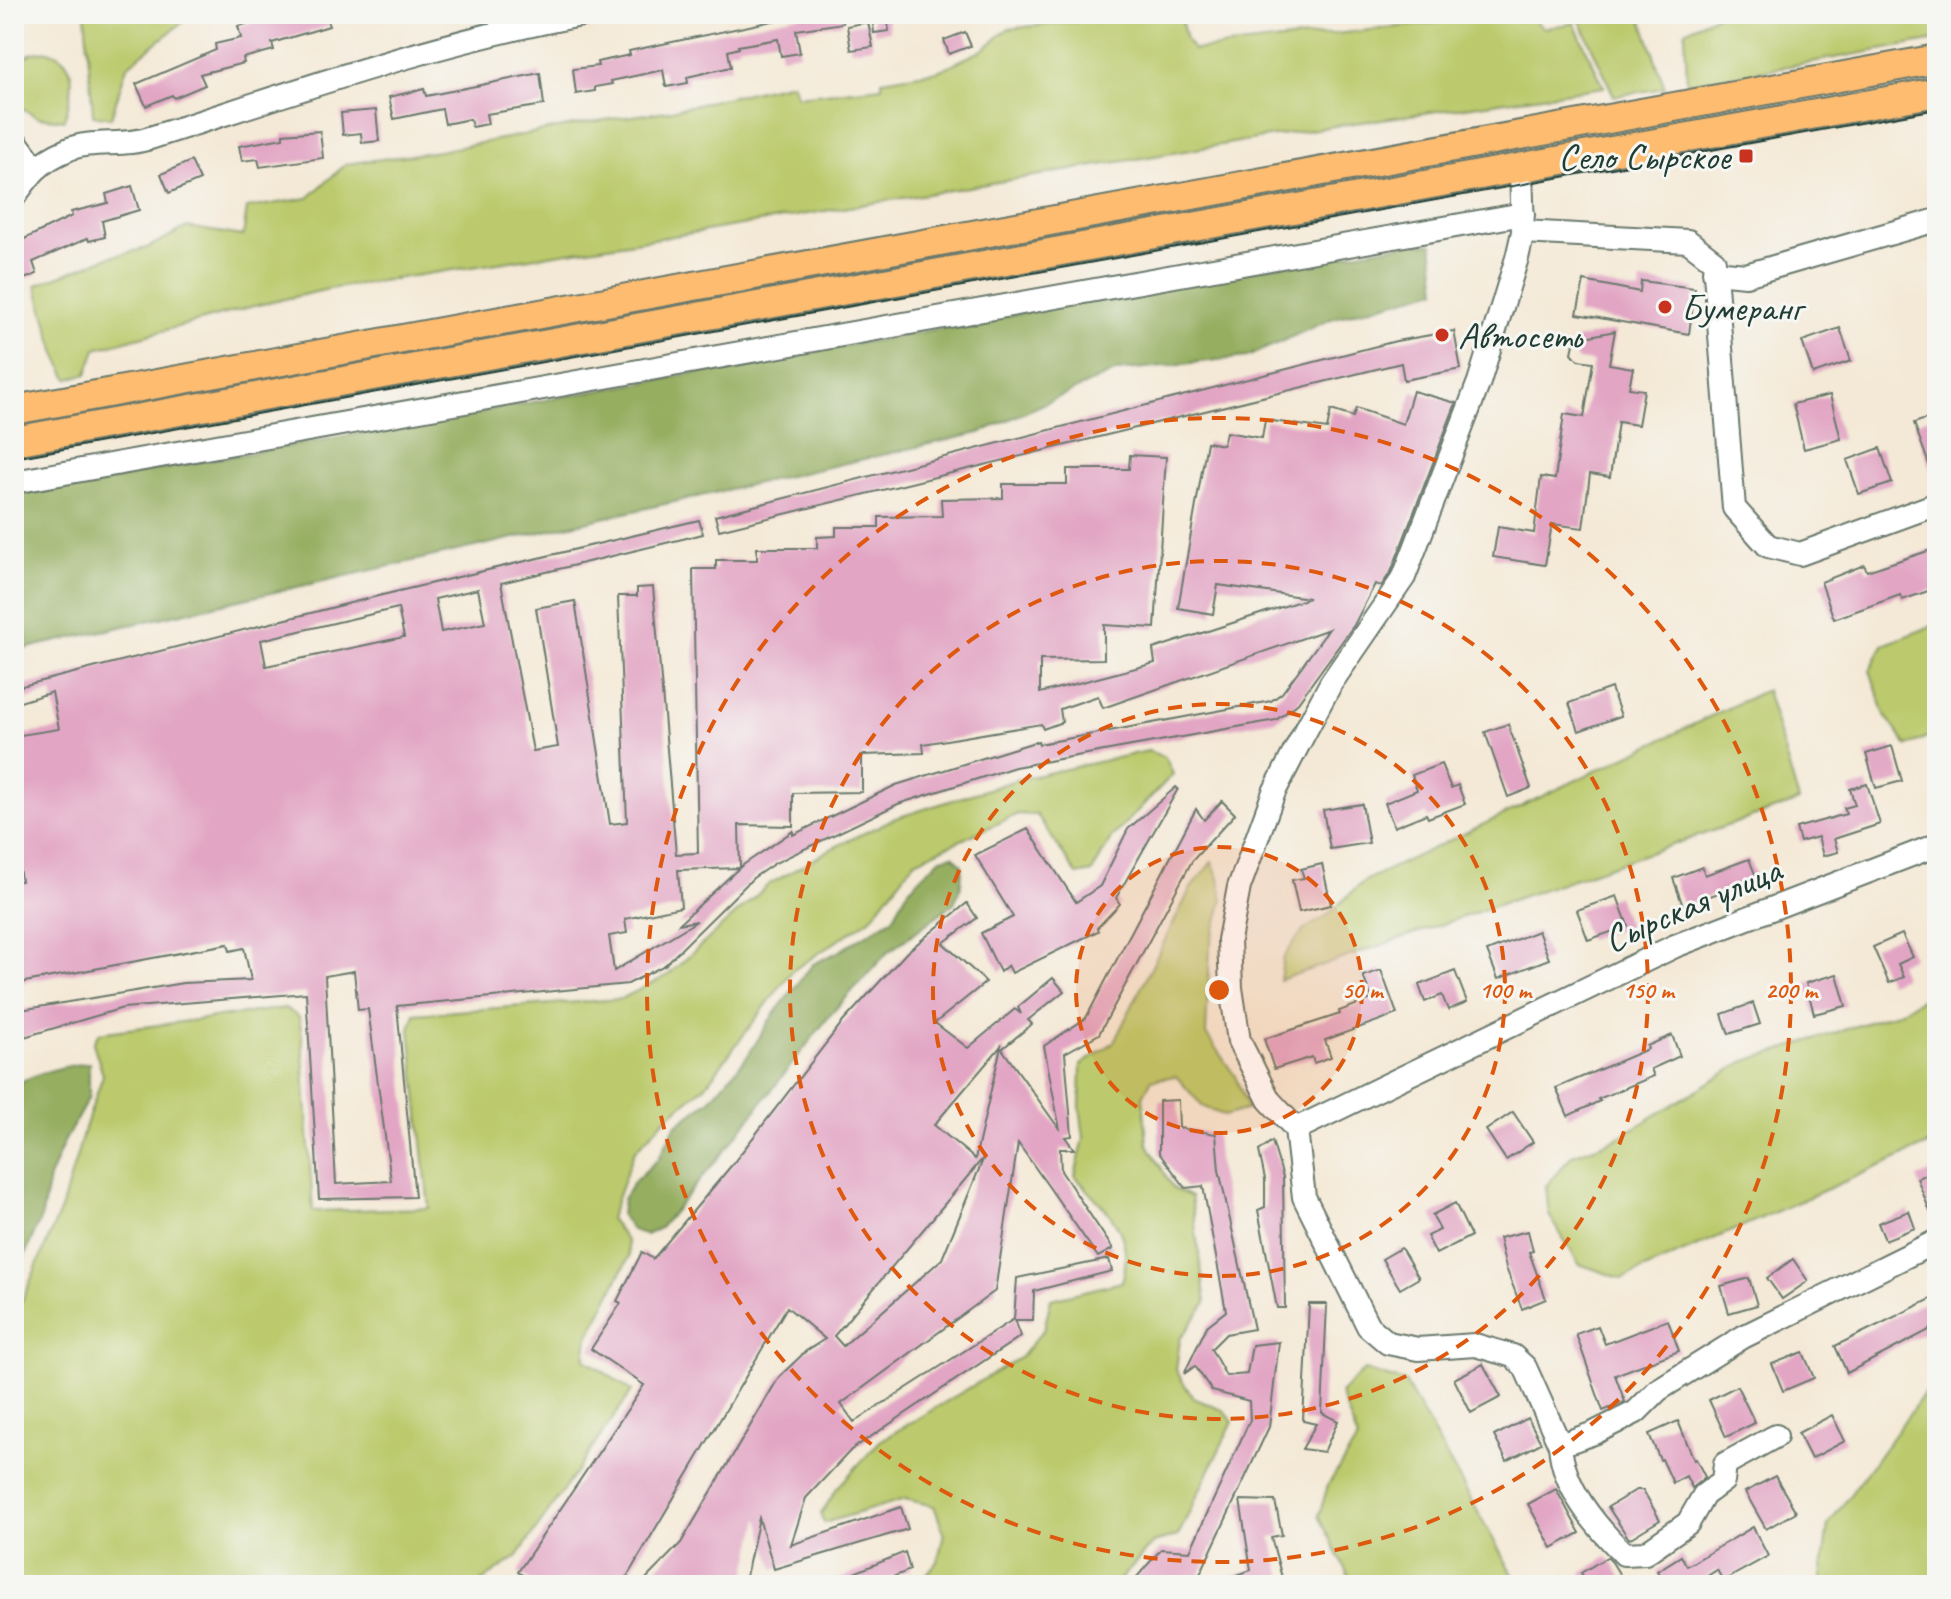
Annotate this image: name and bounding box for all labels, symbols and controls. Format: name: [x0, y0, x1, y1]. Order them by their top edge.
place label: Село Сырское: [1558, 133, 1733, 180]
marker: Село Сырское: [1737, 147, 1755, 165]
place label: Бумеранг: [1681, 284, 1807, 331]
marker: Бумеранг: [1656, 298, 1674, 316]
place label: Автосеть: [1458, 312, 1584, 359]
marker: Автосеть: [1433, 326, 1451, 344]
street label: Сырская улица: [1597, 845, 1790, 963]
text: 50 m: [1342, 975, 1385, 1005]
text: 100 m: [1479, 975, 1533, 1005]
text: 150 m: [1622, 975, 1676, 1005]
text: 200 m: [1765, 975, 1819, 1005]
centre of rings: [1205, 976, 1233, 1004]

